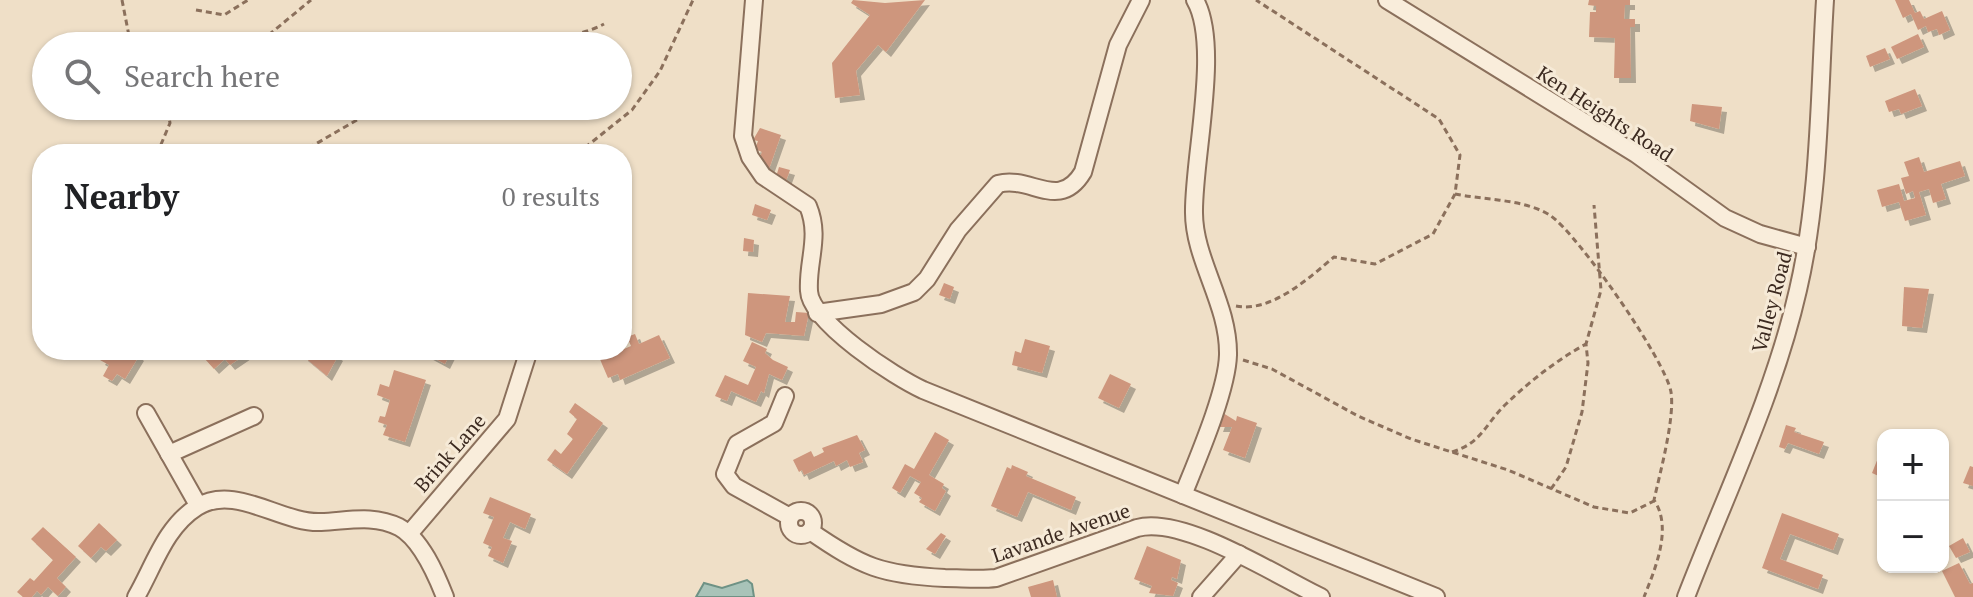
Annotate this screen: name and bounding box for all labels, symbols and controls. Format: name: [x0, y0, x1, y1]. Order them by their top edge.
search box: [32, 32, 632, 120]
icon: search: [60, 54, 104, 98]
text: Search here: [124, 56, 280, 96]
street label: Ken Heights Road: [1532, 59, 1679, 168]
text: Nearby: [64, 174, 179, 219]
text: 0 results: [502, 179, 600, 213]
street label: Valley Road: [1745, 248, 1798, 355]
street label: Brink Lane: [408, 408, 491, 498]
map controls: [1877, 429, 1949, 573]
button: +: [1877, 429, 1949, 501]
street label: Lavande Avenue: [988, 496, 1133, 569]
button: −: [1877, 501, 1949, 573]

